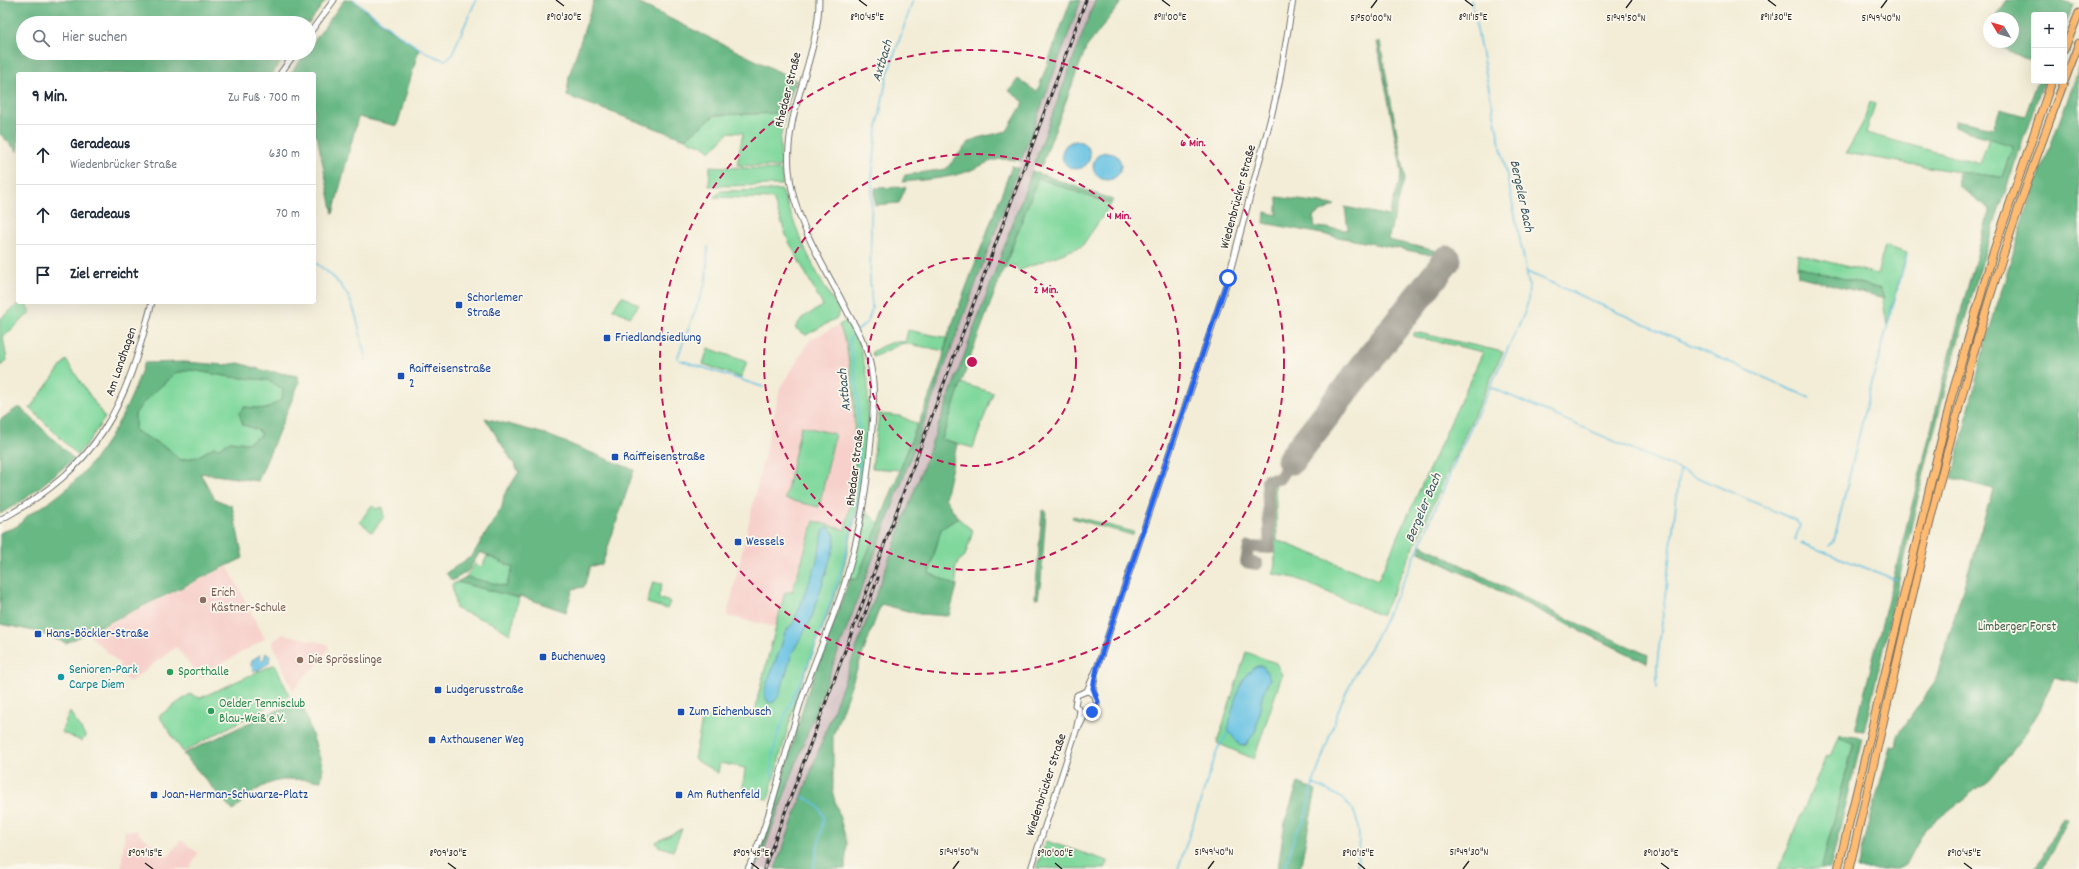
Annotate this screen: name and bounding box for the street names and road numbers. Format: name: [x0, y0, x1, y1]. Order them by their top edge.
street label: Rhedaer Straße: [770, 50, 808, 130]
street label: Wiedenbrücker Straße: [1216, 143, 1262, 251]
street label: Am Landhagen: [101, 325, 143, 399]
street label: Rhedaer Straße: [842, 428, 870, 507]
street label: Wiedenbrücker Straße: [1021, 731, 1073, 839]

